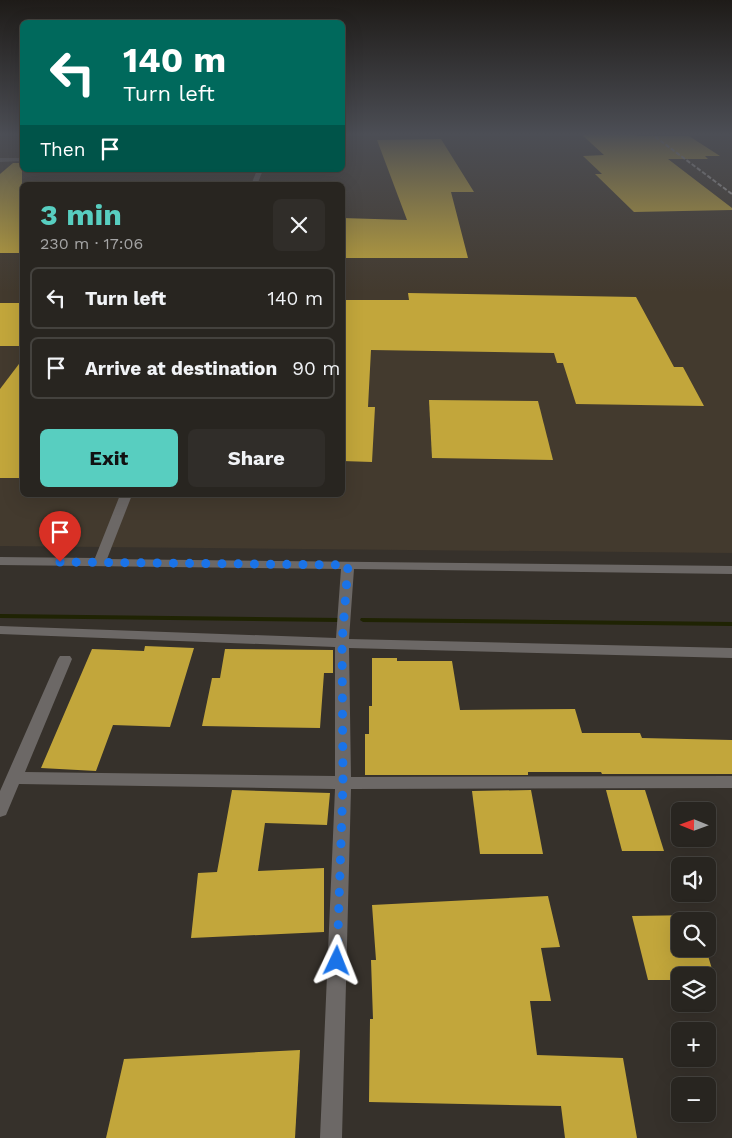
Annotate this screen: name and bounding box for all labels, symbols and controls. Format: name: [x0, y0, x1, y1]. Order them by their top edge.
text: 140 m: [123, 39, 226, 81]
icon: left: [40, 40, 105, 105]
text: Turn left: [123, 81, 215, 106]
icon: arrive: [96, 135, 124, 163]
text: Then: [40, 138, 86, 161]
text: 3 min: [40, 197, 122, 232]
button: close: [273, 199, 325, 251]
text: 230 m · 17:06: [40, 234, 143, 253]
icon: left: [42, 284, 70, 312]
text: Turn left: [85, 287, 166, 310]
text: 140 m: [268, 287, 323, 310]
icon: arrive: [42, 354, 70, 382]
text: Arrive at destination: [85, 357, 277, 380]
text: 90 m: [292, 357, 340, 380]
button: Exit: [40, 429, 178, 487]
button: Share: [188, 429, 325, 487]
pin: [39, 511, 81, 562]
icon: arrive: [46, 518, 74, 546]
north arrow: [671, 802, 716, 848]
map controls: [671, 802, 716, 1122]
button: sound: [671, 857, 716, 902]
button: search: [671, 912, 716, 957]
position arrow: [310, 934, 362, 986]
button: layers: [671, 967, 716, 1012]
button: +: [671, 1022, 716, 1067]
button: −: [671, 1077, 716, 1122]

